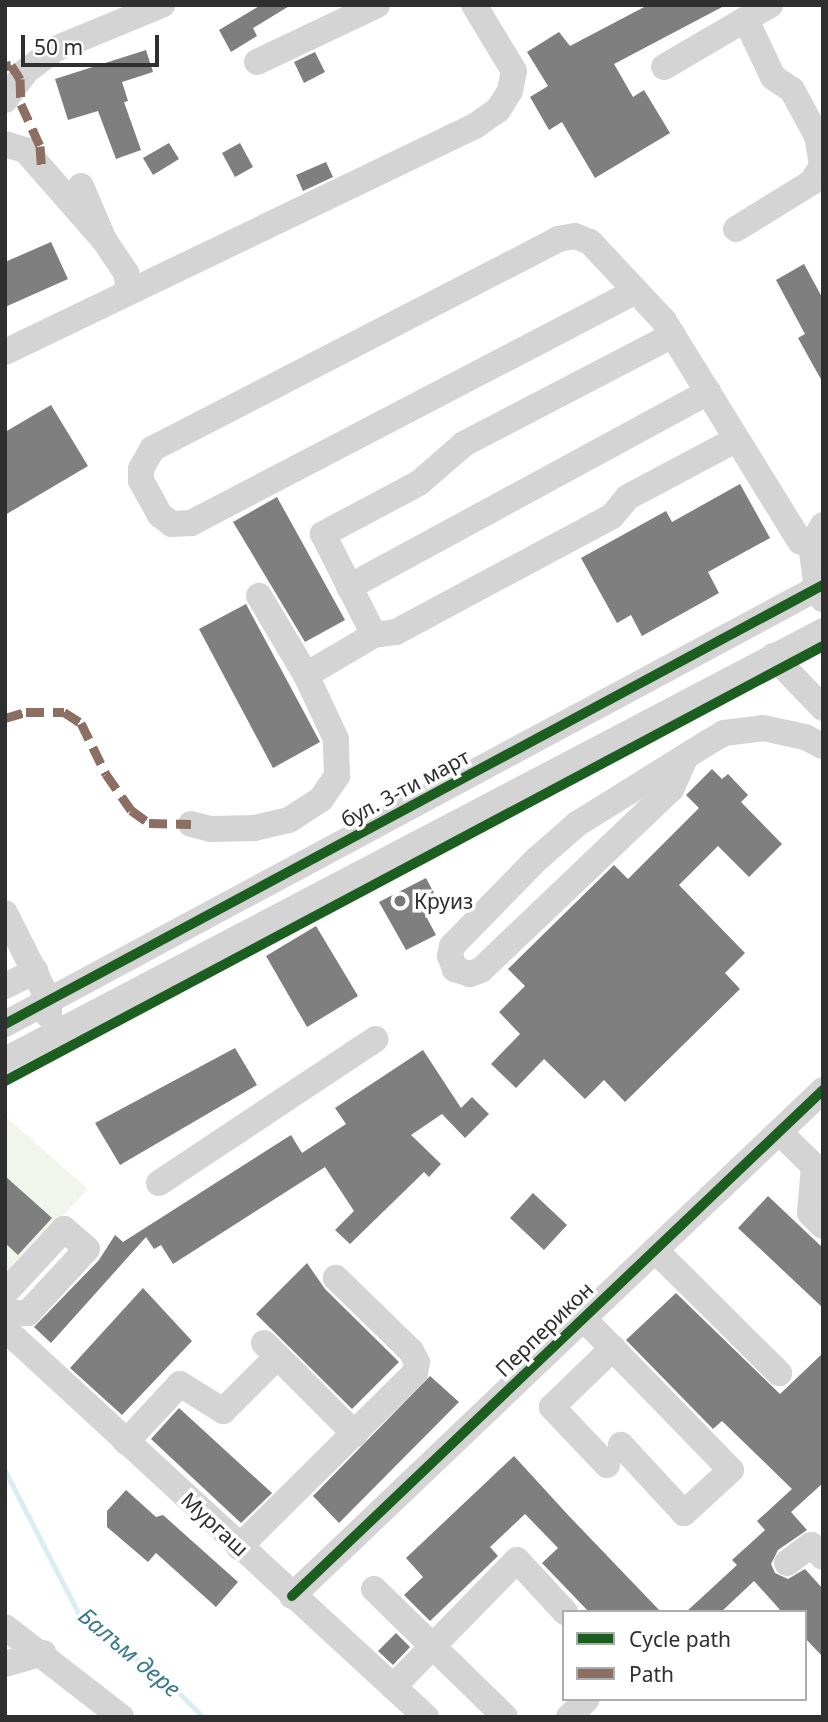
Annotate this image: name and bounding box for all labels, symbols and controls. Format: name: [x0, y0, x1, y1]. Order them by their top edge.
scale bar: [24, 21, 163, 65]
text: 50 m: [34, 33, 83, 61]
street label: бул. 3-ти март: [337, 744, 473, 832]
place label: Круиз: [414, 888, 473, 914]
marker: Круиз: [392, 893, 408, 909]
street label: Перперикон: [490, 1276, 598, 1382]
street label: Мургаш: [176, 1487, 254, 1561]
water label: Балъм дере: [74, 1602, 186, 1702]
legend: [562, 1610, 807, 1701]
text: Cycle path: [629, 1625, 731, 1653]
text: Path: [629, 1660, 674, 1688]

